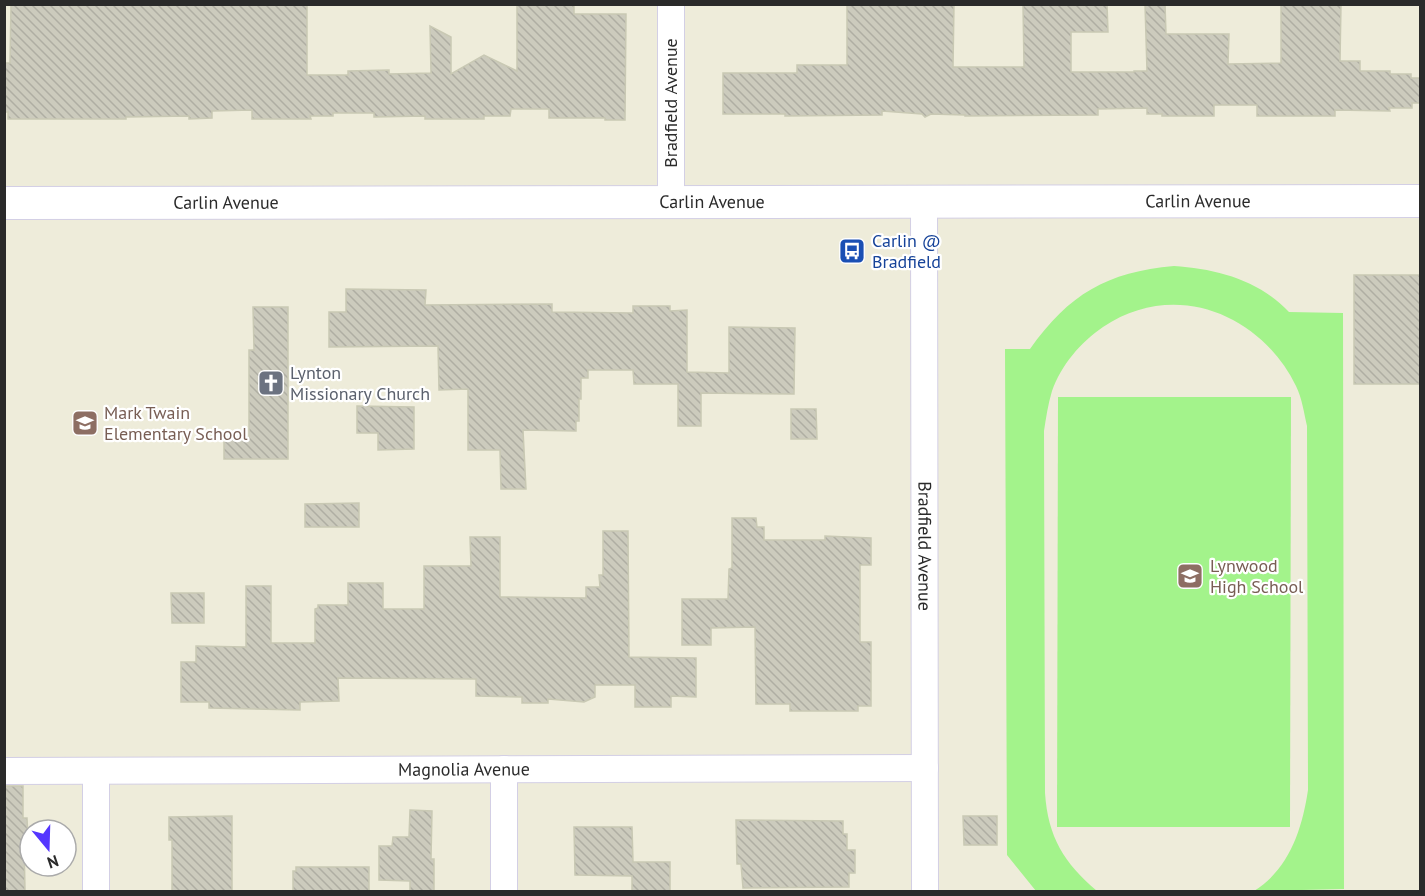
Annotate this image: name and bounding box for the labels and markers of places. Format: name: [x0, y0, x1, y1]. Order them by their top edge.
place label: Carlin @ Bradfield: [872, 229, 941, 273]
bus stop icon: Carlin @ Bradfield: [837, 236, 867, 266]
place label: Lynton Missionary Church: [290, 361, 430, 405]
church icon: Lynton Missionary Church: [256, 368, 286, 398]
place label: Mark Twain Elementary School: [104, 401, 248, 445]
school or university icon: Mark Twain Elementary School: [70, 408, 100, 438]
place label: Lynwood High School: [1210, 554, 1304, 598]
school or university icon: Lynwood High School: [1175, 561, 1205, 591]

